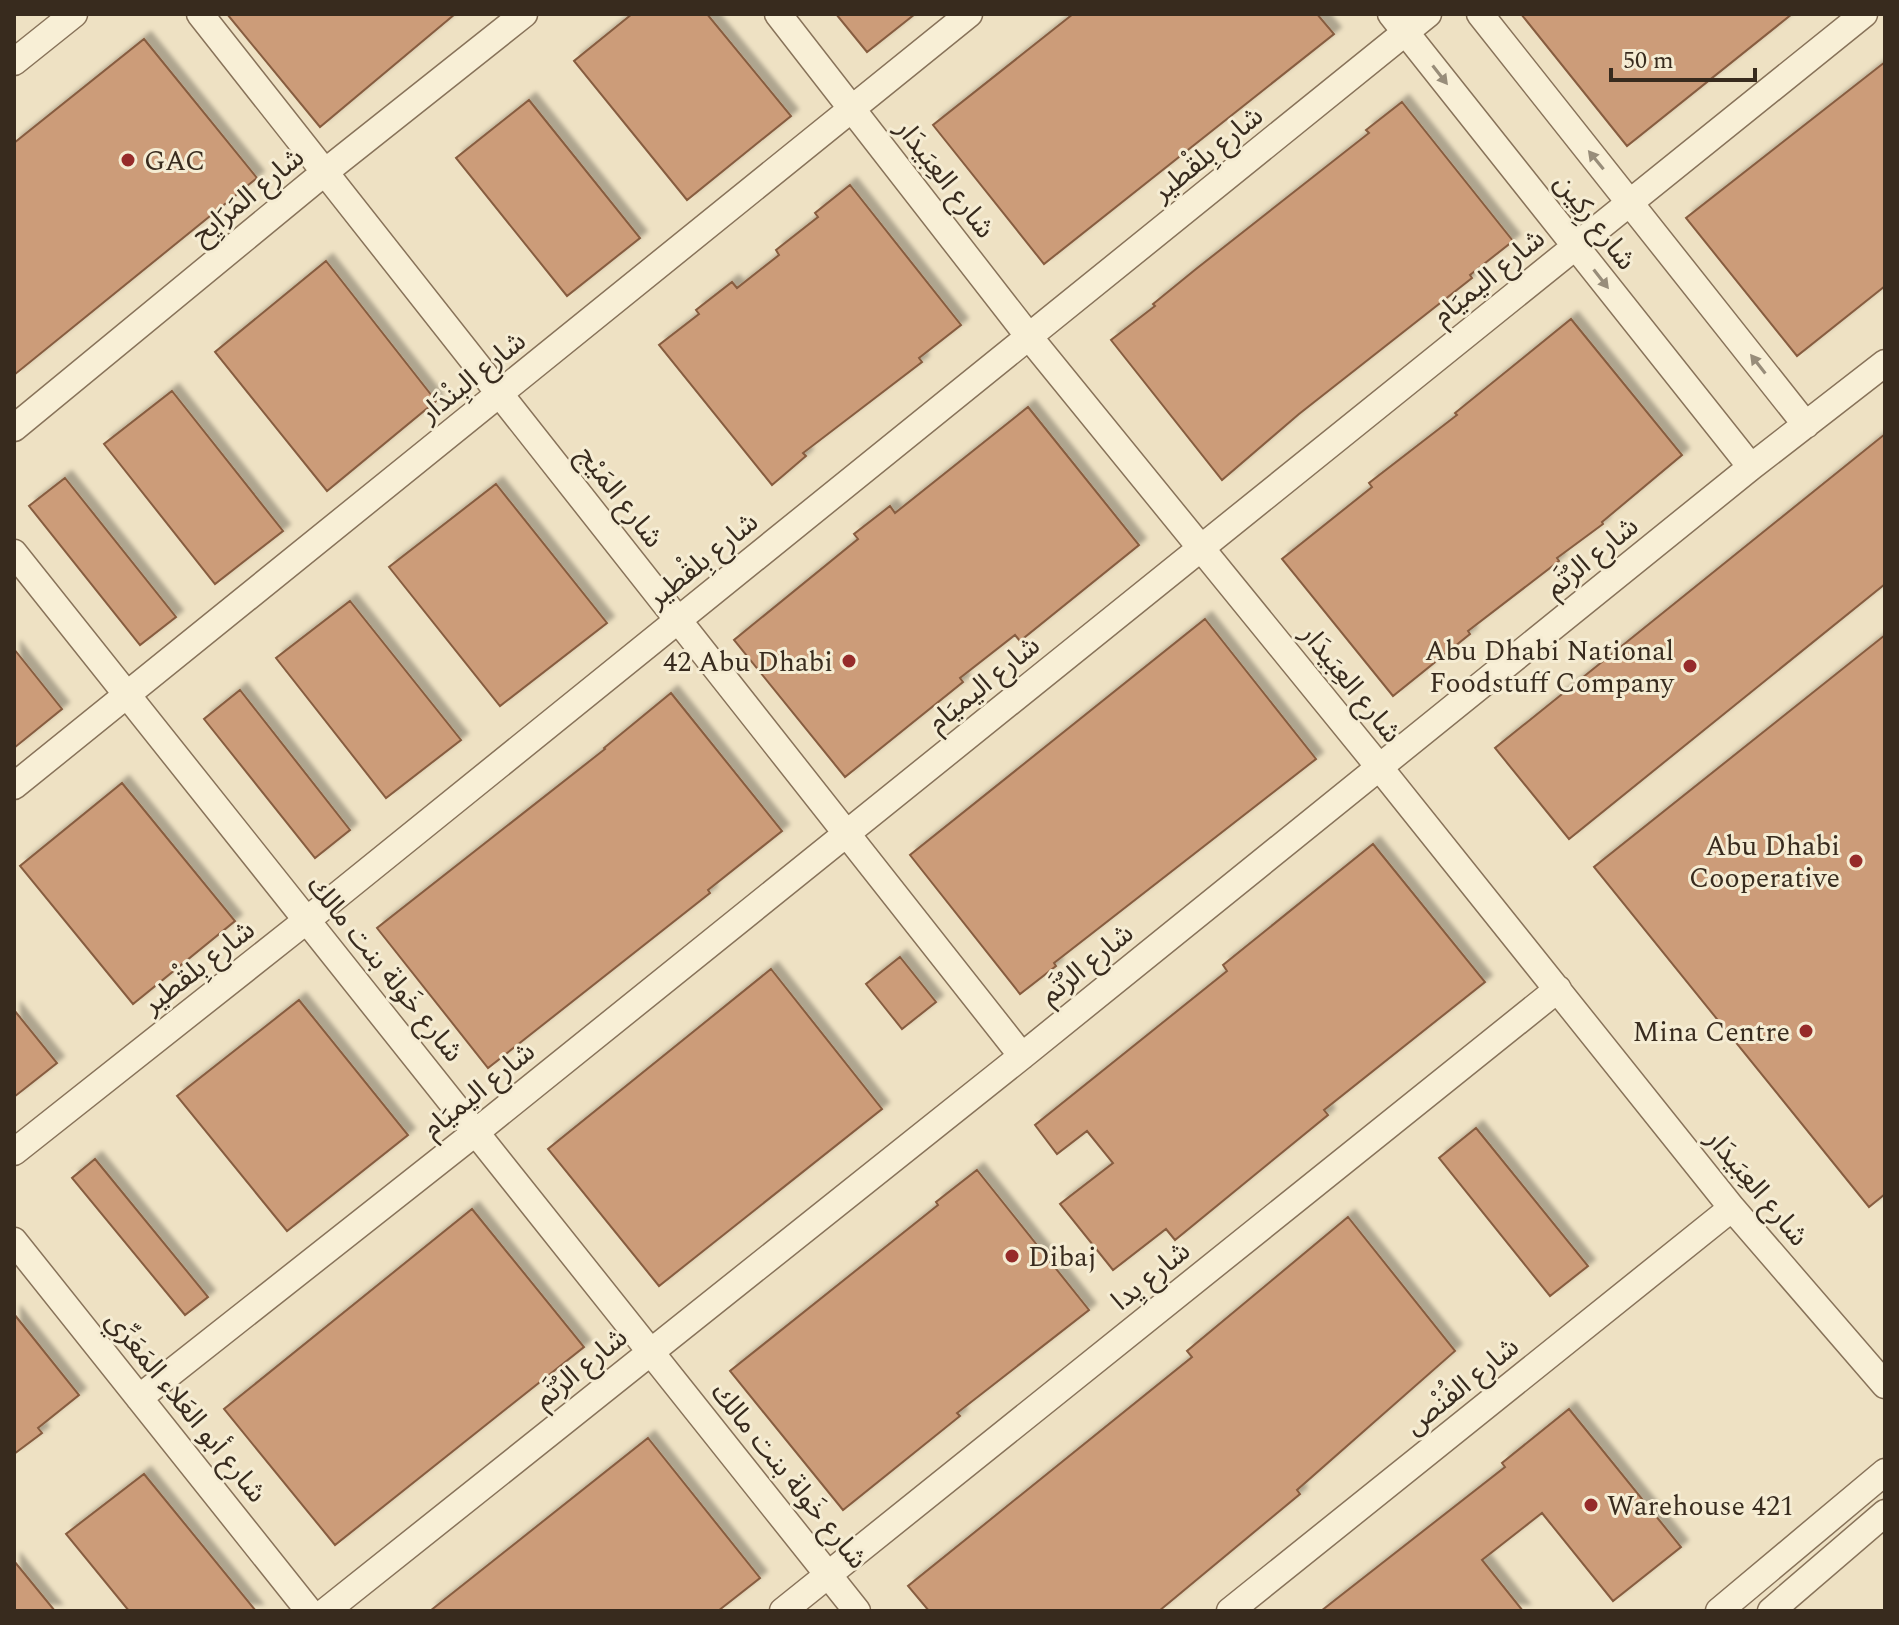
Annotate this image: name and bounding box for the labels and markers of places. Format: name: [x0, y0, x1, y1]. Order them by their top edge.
place label: GAC: [144, 140, 205, 183]
marker: GAC: [119, 151, 137, 169]
place label: Abu Dhabi National Foodstuff Company: [1425, 630, 1676, 705]
place label: 42 Abu Dhabi: [663, 641, 833, 684]
marker: 42 Abu Dhabi: [840, 652, 858, 670]
marker: Abu Dhabi National Foodstuff Company: [1681, 657, 1699, 675]
place label: Abu Dhabi Cooperative: [1689, 825, 1840, 900]
marker: Abu Dhabi Cooperative: [1847, 852, 1865, 870]
place label: Mina Centre: [1632, 1011, 1790, 1054]
marker: Mina Centre: [1797, 1022, 1815, 1040]
place label: Dibaj: [1028, 1236, 1097, 1279]
marker: Dibaj: [1003, 1247, 1021, 1265]
place label: Warehouse 421: [1607, 1485, 1794, 1528]
marker: Warehouse 421: [1582, 1496, 1600, 1514]

